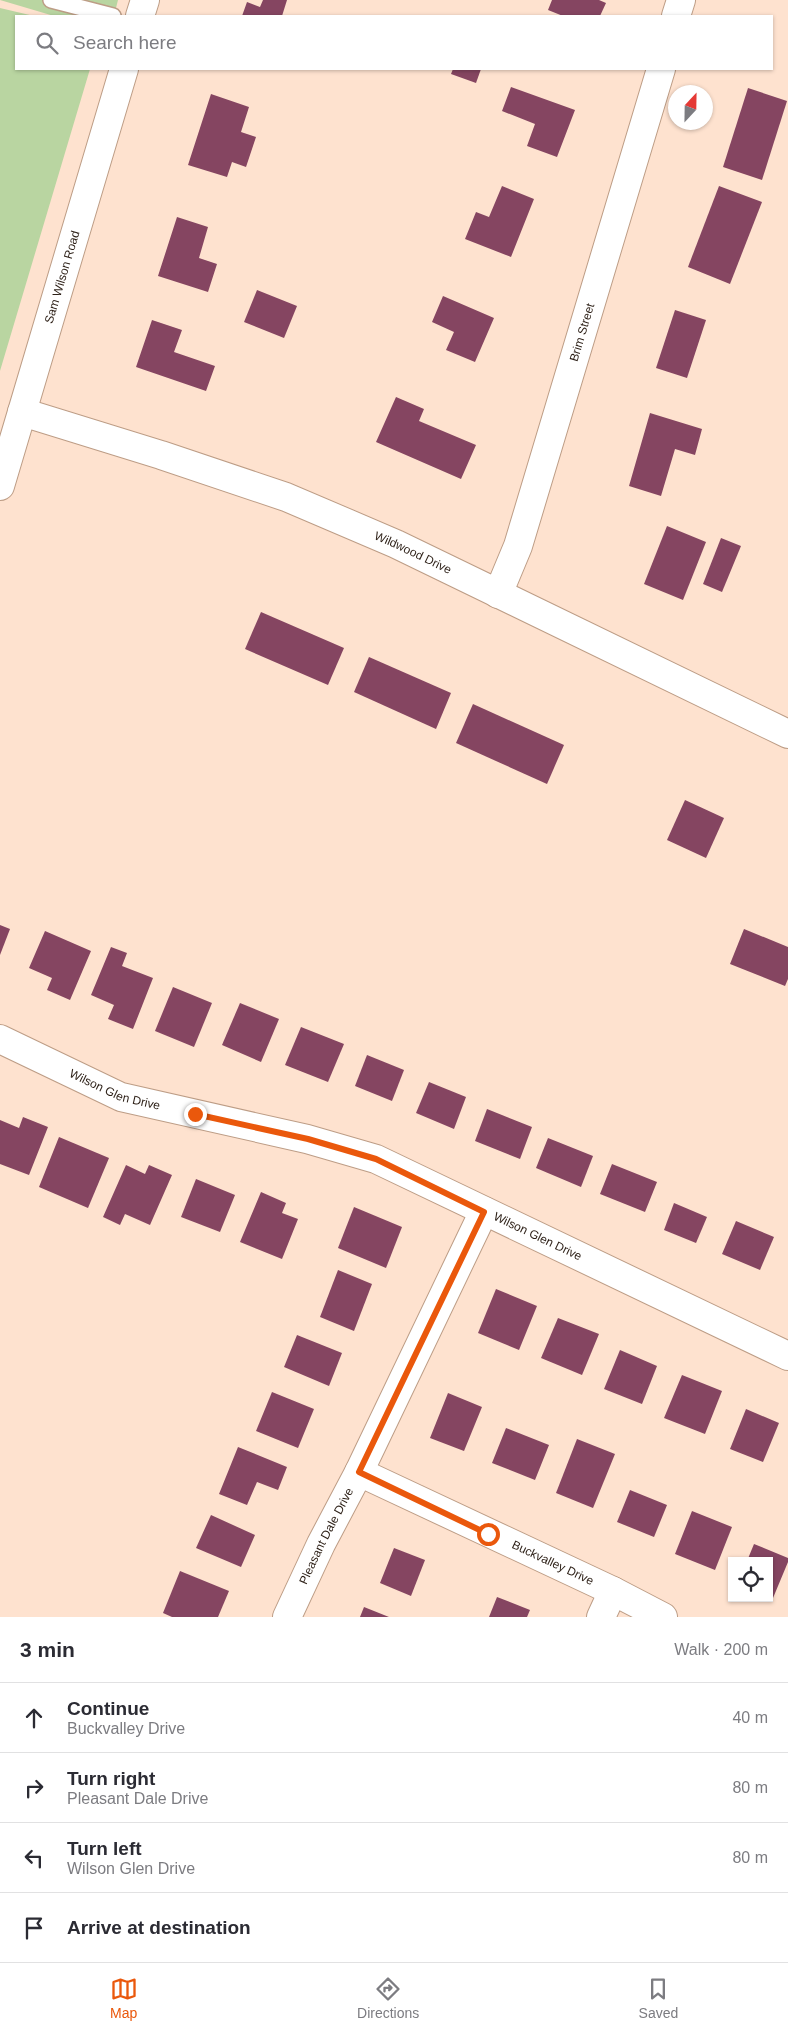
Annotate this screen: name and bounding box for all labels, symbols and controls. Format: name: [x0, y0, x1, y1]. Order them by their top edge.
search box: [15, 15, 773, 70]
icon: search: [33, 29, 61, 57]
text: Search here: [73, 32, 177, 53]
north arrow: [668, 85, 713, 130]
street label: Sam Wilson Road: [42, 229, 83, 325]
street label: Brim Street: [567, 301, 598, 363]
street label: Wildwood Drive: [372, 529, 454, 577]
street label: Wilson Glen Drive: [67, 1066, 162, 1113]
route end: [184, 1103, 207, 1126]
street label: Wilson Glen Drive: [491, 1209, 584, 1264]
street label: Pleasant Dale Drive: [296, 1485, 357, 1587]
route start: [477, 1523, 500, 1546]
street label: Buckvalley Drive: [510, 1538, 596, 1588]
map controls: [728, 1557, 773, 1602]
button: locate: [728, 1557, 773, 1602]
text: 3 min: [20, 1638, 75, 1661]
text: Walk · 200 m: [674, 1641, 768, 1658]
text: Continue: [67, 1698, 149, 1719]
icon: ahead: [20, 1704, 48, 1732]
text: 40 m: [732, 1709, 768, 1726]
text: Buckvalley Drive: [67, 1720, 185, 1737]
text: Turn right: [67, 1768, 155, 1789]
icon: right: [20, 1774, 48, 1802]
text: 80 m: [732, 1779, 768, 1796]
text: Pleasant Dale Drive: [67, 1790, 208, 1807]
text: Turn left: [67, 1838, 142, 1859]
icon: left: [20, 1844, 48, 1872]
text: 80 m: [732, 1849, 768, 1866]
text: Wilson Glen Drive: [67, 1860, 195, 1877]
icon: arrive: [20, 1914, 48, 1942]
text: Arrive at destination: [67, 1917, 251, 1938]
tab: Map: [110, 1975, 138, 2021]
tab: Directions: [357, 1975, 419, 2021]
tab: Saved: [639, 1975, 678, 2021]

